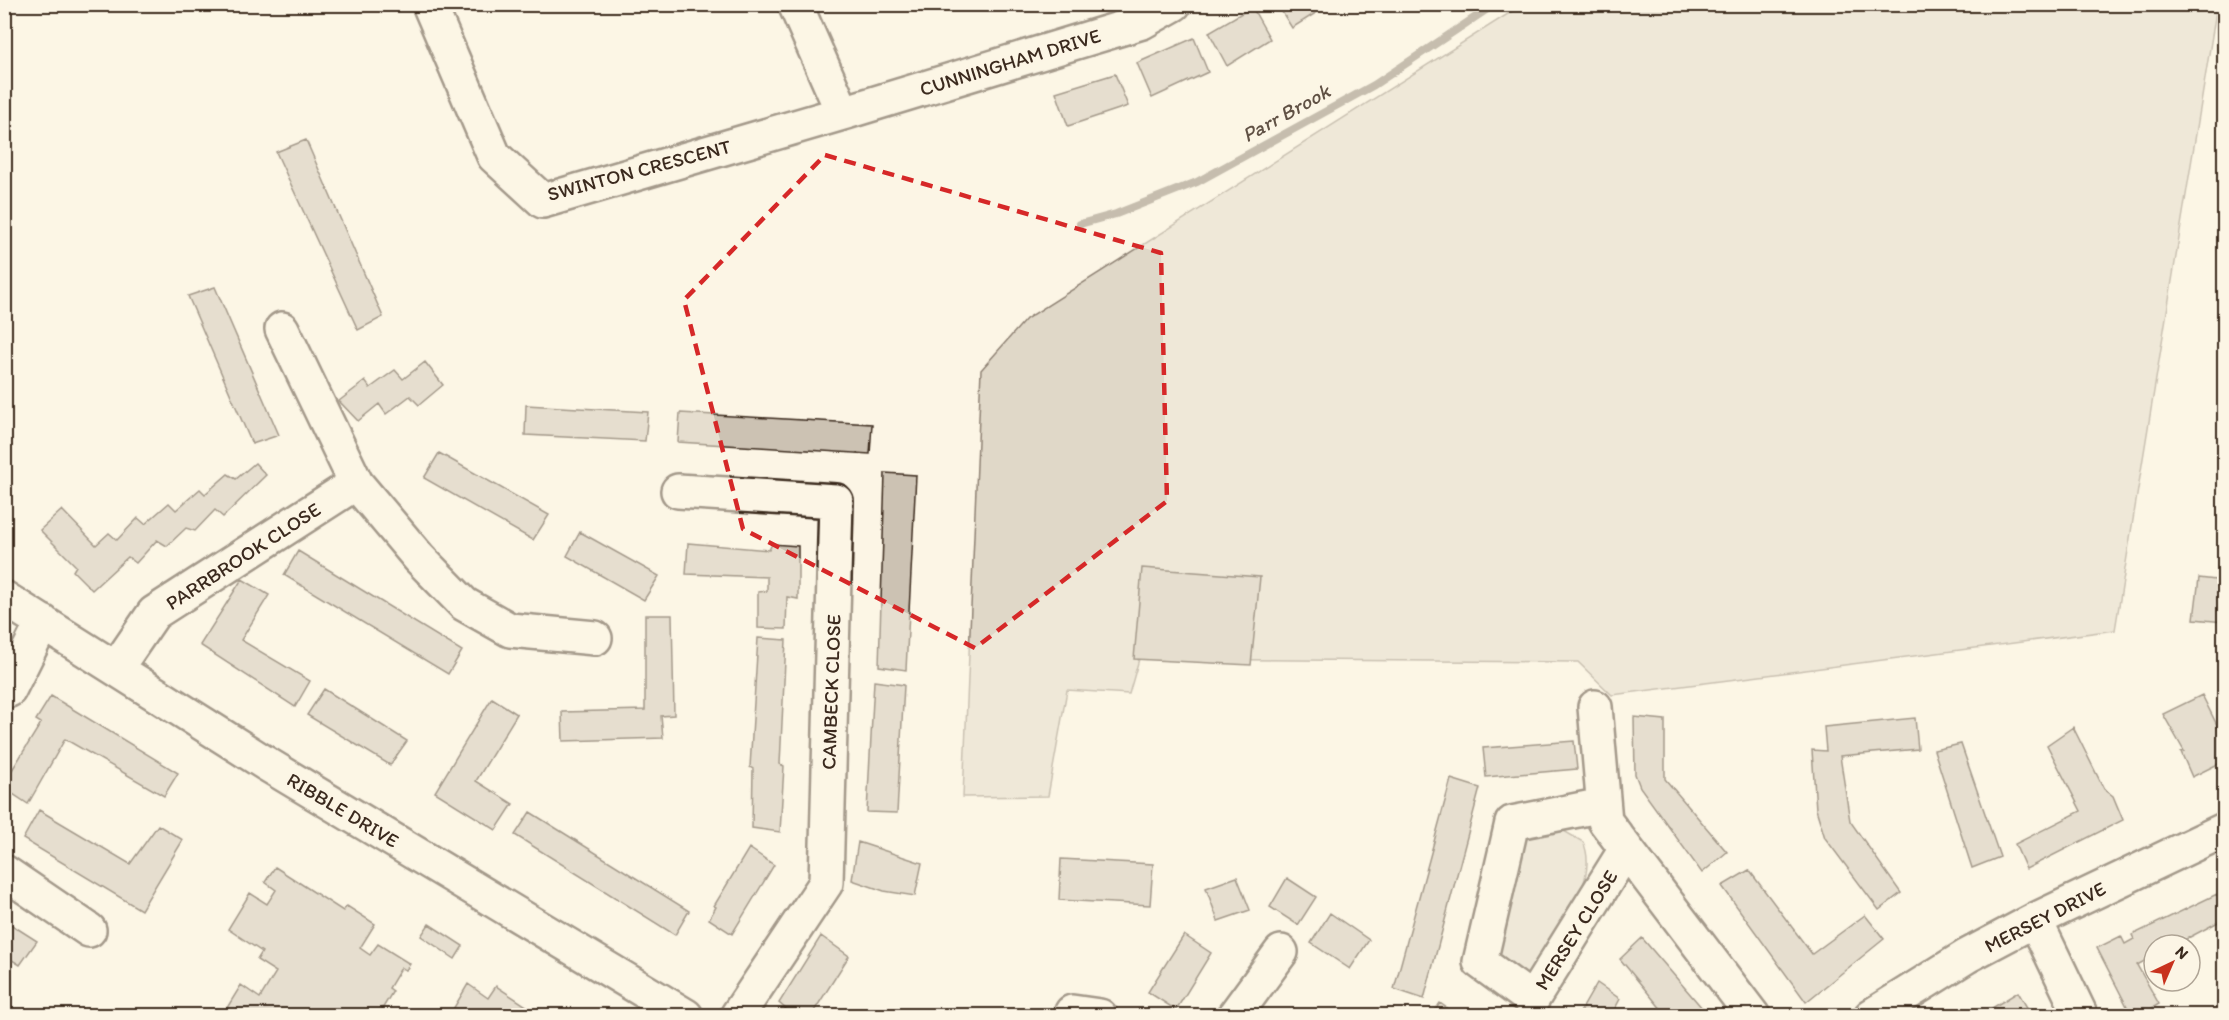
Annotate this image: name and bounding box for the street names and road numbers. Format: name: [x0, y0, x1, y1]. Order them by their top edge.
street label: CUNNINGHAM DRIVE: [917, 23, 1103, 101]
street label: SWINTON CRESCENT: [545, 134, 733, 206]
street label: PARRBROOK CLOSE: [161, 497, 325, 615]
street label: CAMBECK CLOSE: [816, 614, 846, 770]
street label: RIBBLE DRIVE: [283, 767, 403, 853]
street label: MERSEY CLOSE: [1529, 865, 1623, 995]
street label: MERSEY DRIVE: [1980, 876, 2110, 958]

